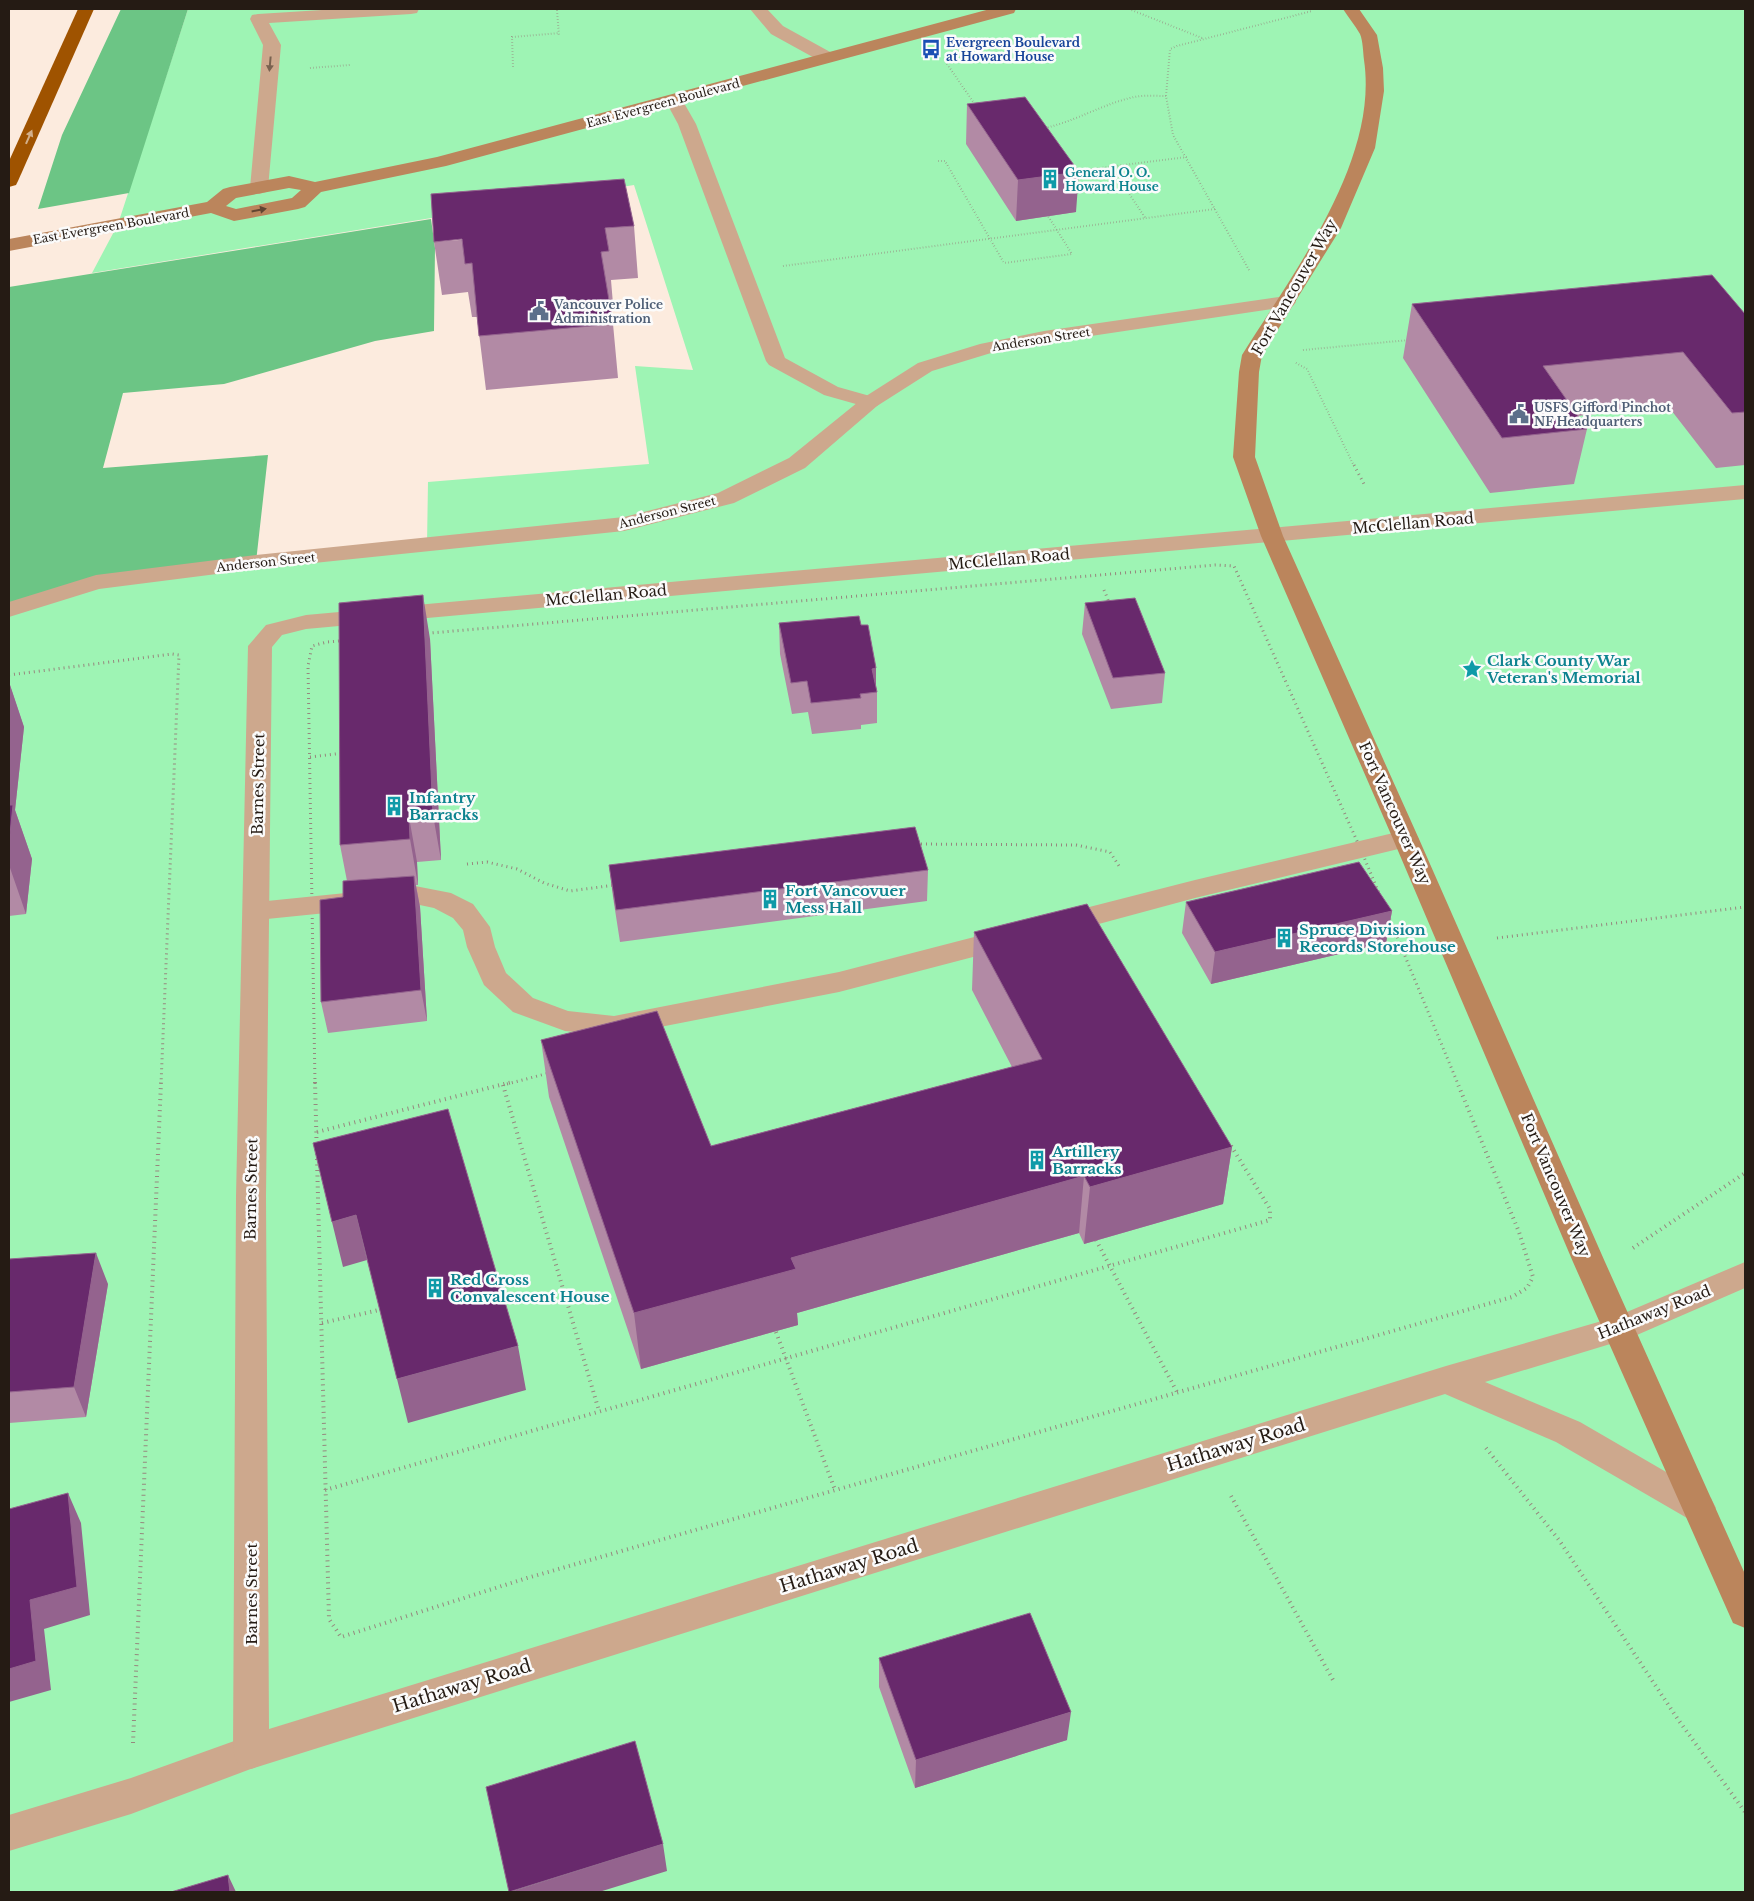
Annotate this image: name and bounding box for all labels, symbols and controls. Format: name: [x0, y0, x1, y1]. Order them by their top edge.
place label: Evergreen Boulevard at Howard House: [946, 35, 1081, 64]
bus stop icon: Evergreen Boulevard at Howard House: [920, 38, 942, 60]
one-way arrow: [265, 57, 273, 73]
street label: East Evergreen Boulevard: [585, 75, 741, 131]
one-way arrow: [26, 130, 34, 144]
place label: General O. O. Howard House: [1065, 165, 1159, 194]
building icon: General O. O. Howard House: [1039, 168, 1061, 190]
street label: East Evergreen Boulevard: [32, 205, 190, 247]
one-way arrow: [252, 206, 268, 214]
street label: Fort Vancouver Way: [1247, 215, 1341, 359]
place label: Vancouver Police Administration: [553, 297, 663, 326]
public building icon: Vancouver Police Administration: [528, 300, 550, 322]
street label: Anderson Street: [990, 324, 1092, 354]
place label: USFS Gifford Pinchot NF Headquarters: [1534, 400, 1671, 429]
public building icon: USFS Gifford Pinchot NF Headquarters: [1508, 403, 1530, 425]
street label: Anderson Street: [616, 493, 717, 532]
street label: McClellan Road: [1351, 508, 1475, 538]
street label: McClellan Road: [947, 544, 1071, 574]
street label: Anderson Street: [215, 549, 317, 575]
street label: McClellan Road: [544, 580, 668, 610]
place label: Clark County War Veteran's Memorial: [1486, 651, 1641, 687]
place icon: Clark County War Veteran's Memorial: [1461, 658, 1483, 680]
street label: Barnes Street: [248, 732, 268, 835]
street label: Fort Vancouver Way: [1355, 739, 1435, 888]
place label: Infantry Barracks: [409, 788, 479, 824]
building icon: Infantry Barracks: [383, 795, 405, 817]
place label: Fort Vancovuer Mess Hall: [785, 881, 906, 917]
building icon: Fort Vancovuer Mess Hall: [759, 888, 781, 910]
place label: Spruce Division Records Storehouse: [1299, 920, 1456, 956]
building icon: Spruce Division Records Storehouse: [1273, 927, 1295, 949]
street label: Fort Vancouver Way: [1517, 1110, 1595, 1260]
street label: Barnes Street: [241, 1137, 261, 1240]
place label: Artillery Barracks: [1051, 1142, 1122, 1178]
building icon: Artillery Barracks: [1026, 1149, 1048, 1171]
place label: Red Cross Convalescent House: [450, 1270, 610, 1306]
building icon: Red Cross Convalescent House: [424, 1277, 446, 1299]
street label: Hathaway Road: [1595, 1281, 1713, 1343]
street label: Hathaway Road: [1164, 1413, 1308, 1477]
street label: Hathaway Road: [777, 1534, 921, 1598]
street label: Barnes Street: [242, 1543, 261, 1645]
street label: Hathaway Road: [390, 1654, 534, 1718]

